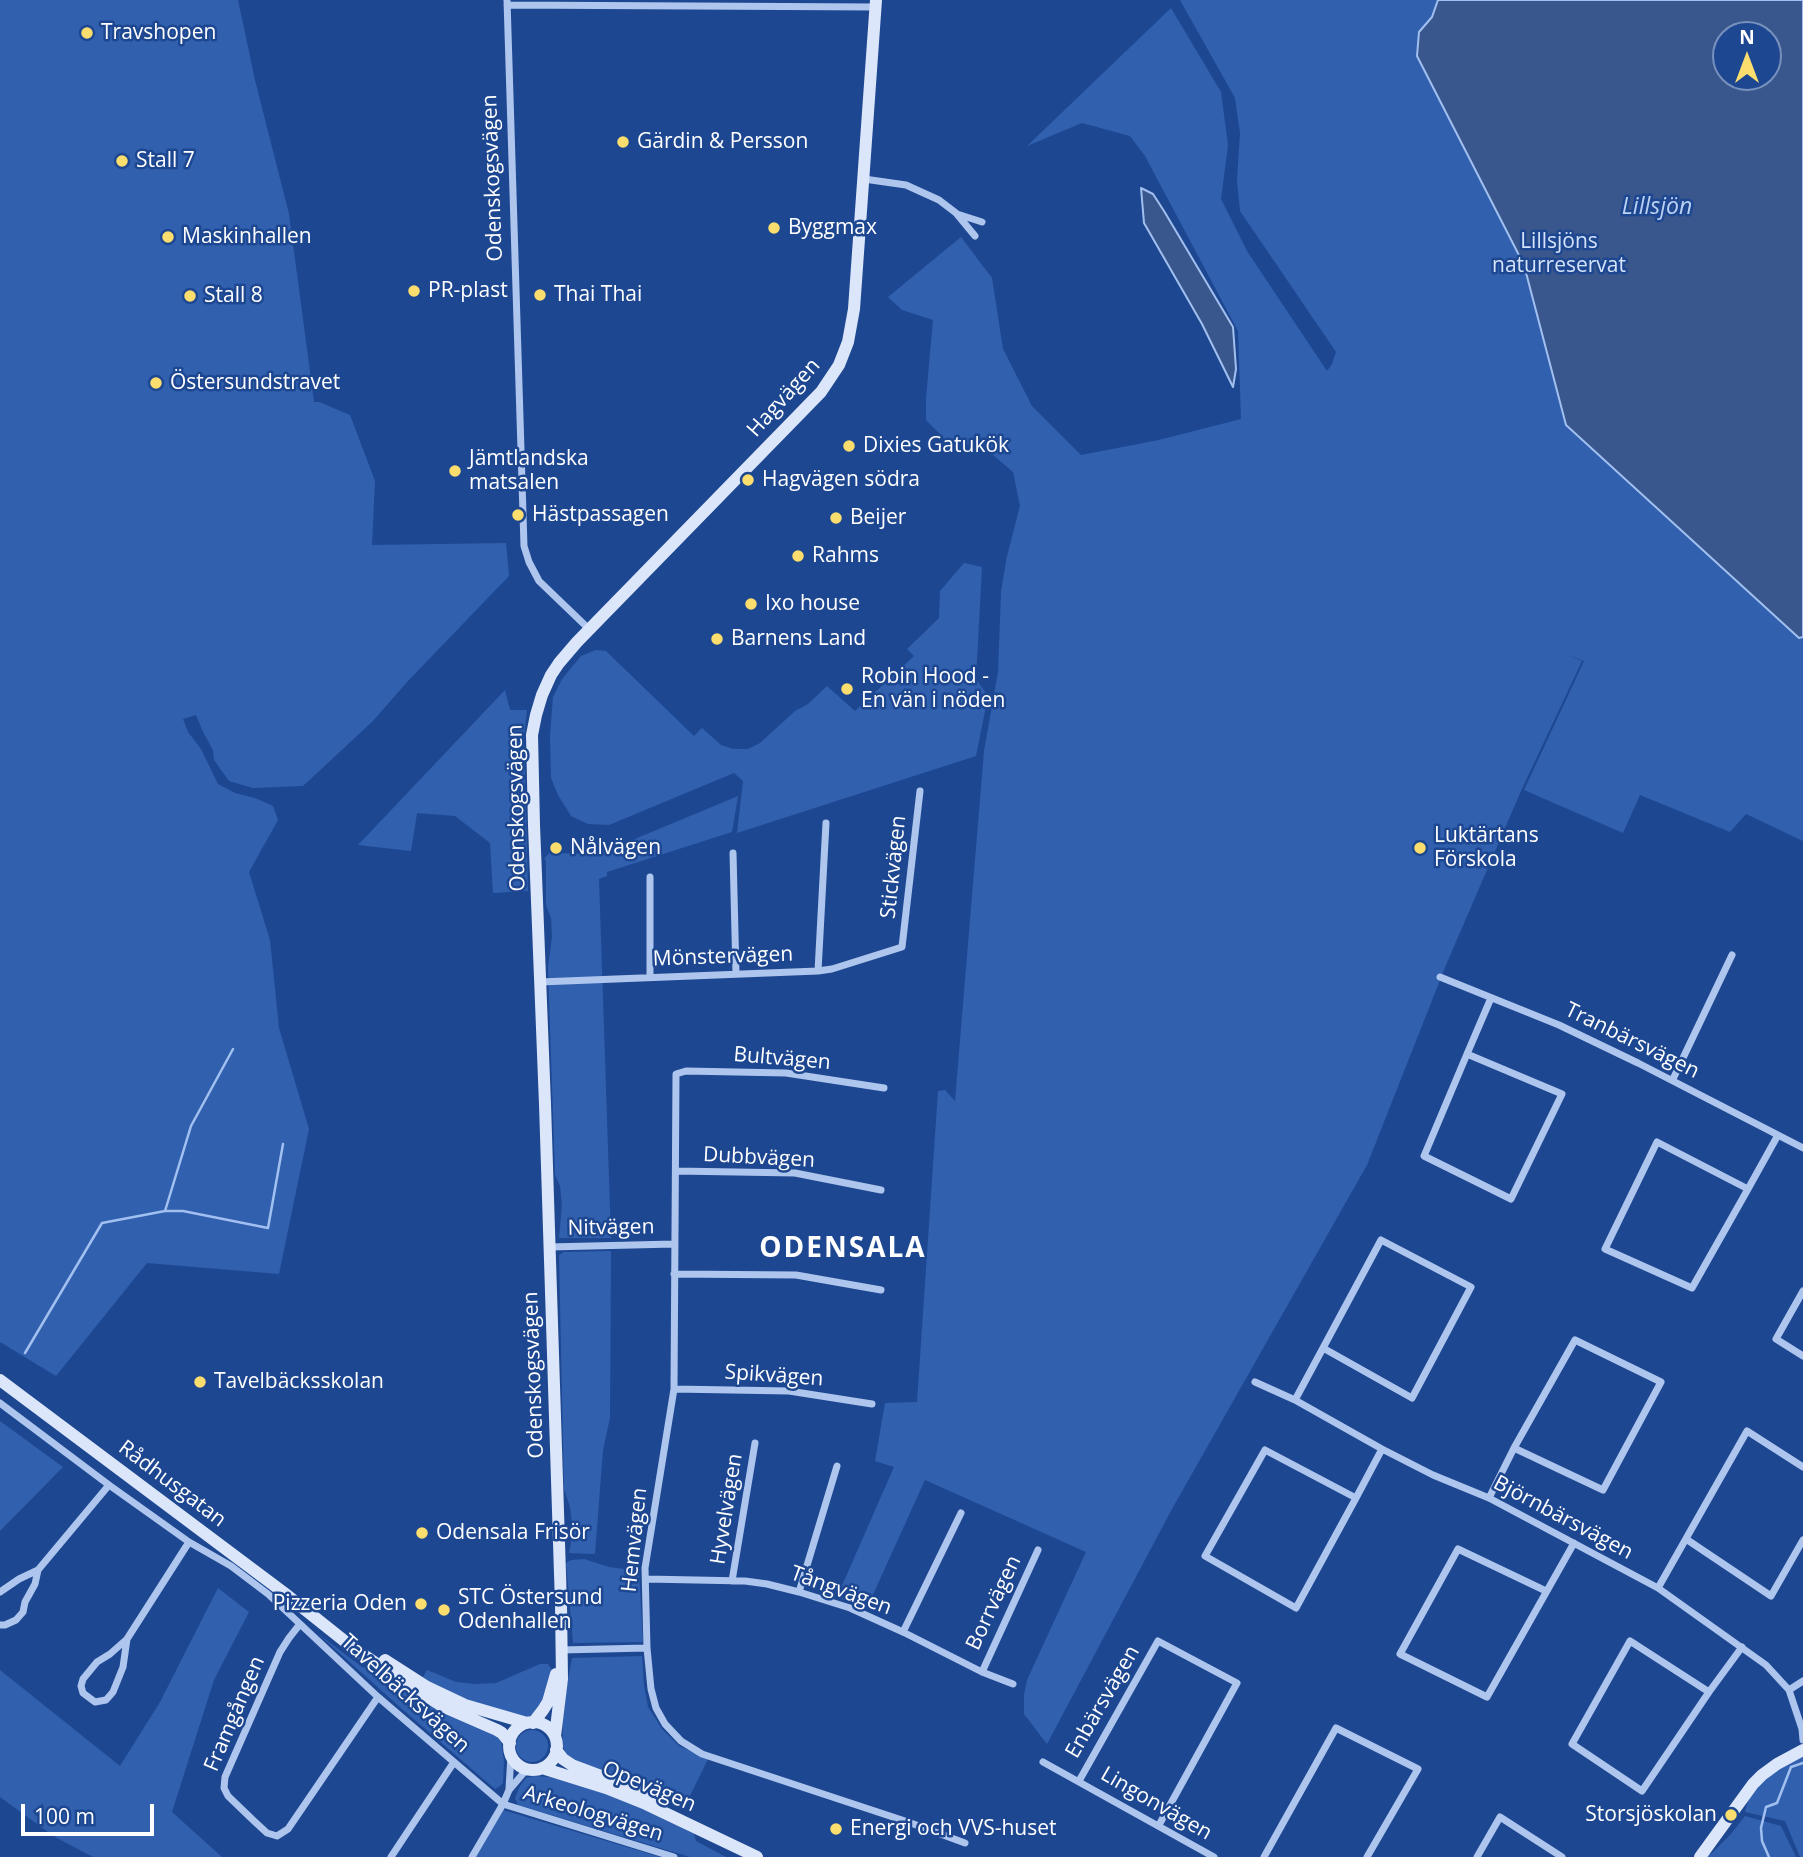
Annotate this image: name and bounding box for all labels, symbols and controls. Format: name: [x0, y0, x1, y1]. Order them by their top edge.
place label: Travshopen: [101, 20, 216, 46]
north arrow: [1712, 21, 1782, 91]
text: N: [1739, 24, 1755, 50]
marker: Travshopen: [79, 25, 95, 41]
street label: Odenskogsvägen: [477, 94, 509, 262]
place label: Gärdin & Persson: [637, 129, 808, 155]
marker: Gärdin & Persson: [615, 134, 631, 150]
place label: Stall 7: [136, 148, 195, 174]
marker: Stall 7: [114, 153, 130, 169]
water label: Lillsjön: [1622, 193, 1692, 221]
place label: Byggmax: [788, 215, 877, 241]
marker: Byggmax: [766, 220, 782, 236]
place label: Maskinhallen: [182, 224, 312, 250]
marker: Maskinhallen: [160, 229, 176, 245]
park label: Lillsjöns naturreservat: [1492, 229, 1626, 279]
place label: PR-plast: [428, 278, 508, 304]
place label: Thai Thai: [554, 282, 642, 308]
place label: Stall 8: [204, 283, 263, 309]
marker: PR-plast: [406, 283, 422, 299]
marker: Thai Thai: [532, 287, 548, 303]
marker: Stall 8: [182, 288, 198, 304]
street label: Hagvägen: [742, 354, 826, 442]
place label: Östersundstravet: [170, 370, 340, 396]
marker: Östersundstravet: [148, 375, 164, 391]
place label: Dixies Gatukök: [863, 433, 1009, 459]
marker: Dixies Gatukök: [841, 438, 857, 454]
place label: Jämtlandska matsalen: [469, 446, 589, 496]
marker: Jämtlandska matsalen: [447, 463, 463, 479]
place label: Hagvägen södra: [762, 467, 920, 493]
marker: Hagvägen södra: [740, 472, 756, 488]
place label: Hästpassagen: [532, 502, 669, 528]
place label: Beijer: [850, 505, 906, 531]
marker: Hästpassagen: [510, 507, 526, 523]
marker: Beijer: [828, 510, 844, 526]
place label: Rahms: [812, 543, 879, 569]
marker: Rahms: [790, 548, 806, 564]
place label: Ixo house: [765, 591, 860, 617]
marker: Ixo house: [743, 596, 759, 612]
place label: Barnens Land: [731, 626, 866, 652]
marker: Barnens Land: [709, 631, 725, 647]
place label: Robin Hood - En vän i nöden: [861, 664, 1005, 714]
marker: Robin Hood - En vän i nöden: [839, 681, 855, 697]
street label: Odenskogsvägen: [503, 724, 531, 892]
street label: Stickvägen: [876, 814, 912, 920]
place label: Luktärtans Förskola: [1434, 823, 1539, 873]
place label: Nålvägen: [570, 835, 661, 861]
marker: Nålvägen: [548, 840, 564, 856]
marker: Luktärtans Förskola: [1412, 840, 1428, 856]
street label: Mönstervägen: [652, 942, 794, 972]
street label: Tranbärsvägen: [1561, 998, 1703, 1084]
street label: Bultvägen: [732, 1042, 832, 1076]
street label: Dubbvägen: [702, 1142, 816, 1174]
street label: Nitvägen: [567, 1215, 655, 1241]
district label: ODENSALA: [760, 1232, 926, 1266]
street label: Odenskogsvägen: [518, 1291, 550, 1459]
street label: Spikvägen: [724, 1360, 824, 1392]
place label: Tavelbäcksskolan: [214, 1369, 384, 1395]
marker: Tavelbäcksskolan: [192, 1374, 208, 1390]
street label: Rådhusgatan: [113, 1435, 231, 1533]
street label: Hyvelvägen: [706, 1452, 748, 1566]
street label: Björnbärsvägen: [1489, 1471, 1637, 1565]
street label: Hemvägen: [617, 1486, 653, 1594]
place label: Odensala Frisör: [436, 1520, 590, 1546]
marker: Odensala Frisör: [414, 1525, 430, 1541]
street label: Borrvägen: [961, 1552, 1027, 1654]
street label: Tångvägen: [787, 1561, 895, 1621]
place label: STC Östersund Odenhallen: [458, 1585, 603, 1635]
place label: Pizzeria Oden: [273, 1591, 407, 1617]
marker: Pizzeria Oden: [413, 1596, 429, 1612]
marker: STC Östersund Odenhallen: [436, 1602, 452, 1618]
street label: Tavelbäcksvägen: [335, 1630, 475, 1758]
street label: Enbärsvägen: [1061, 1641, 1145, 1763]
street label: Framgången: [199, 1653, 271, 1775]
street label: Opevägen: [598, 1756, 700, 1818]
street label: Lingonvägen: [1096, 1762, 1216, 1846]
street label: Arkeologvägen: [520, 1781, 666, 1847]
scale bar: [24, 1790, 158, 1834]
text: 100 m: [34, 1802, 95, 1830]
place label: Storsjöskolan: [1585, 1802, 1717, 1828]
marker: Storsjöskolan: [1723, 1807, 1739, 1823]
place label: Energi och VVS-huset: [850, 1816, 1056, 1842]
marker: Energi och VVS-huset: [828, 1821, 844, 1837]

